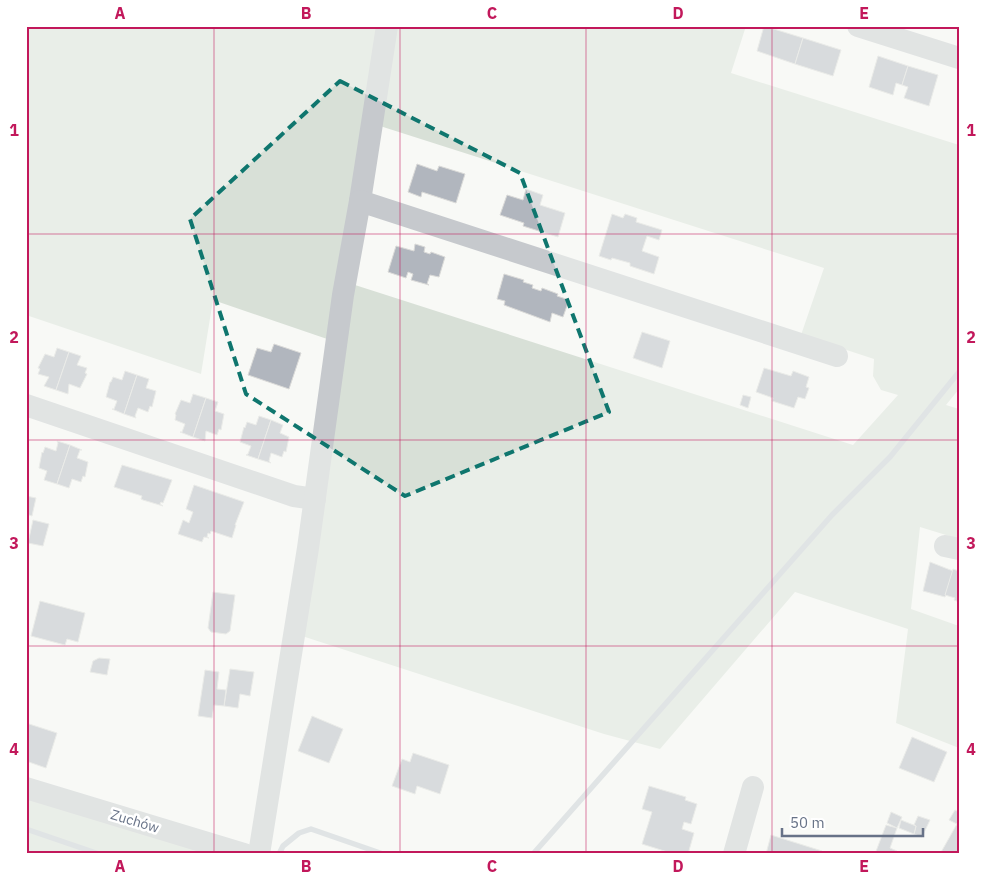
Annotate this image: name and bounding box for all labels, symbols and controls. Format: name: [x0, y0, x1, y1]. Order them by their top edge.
text: A: [115, 3, 126, 23]
text: B: [301, 3, 312, 23]
text: C: [487, 3, 497, 23]
text: D: [672, 3, 684, 23]
text: E: [859, 3, 869, 23]
text: 1: [9, 120, 19, 140]
text: 1: [966, 120, 976, 140]
text: 2: [9, 327, 19, 347]
text: 2: [966, 327, 976, 347]
text: 3: [9, 533, 19, 553]
text: 3: [966, 533, 976, 553]
text: 4: [9, 739, 19, 759]
text: 4: [966, 739, 976, 759]
street label: Zuchów: [109, 805, 162, 837]
scale bar: [782, 805, 924, 837]
text: 50 m: [790, 813, 825, 832]
text: A: [115, 856, 126, 876]
text: B: [301, 856, 312, 876]
text: C: [487, 856, 497, 876]
text: D: [672, 856, 684, 876]
text: E: [859, 856, 869, 876]

